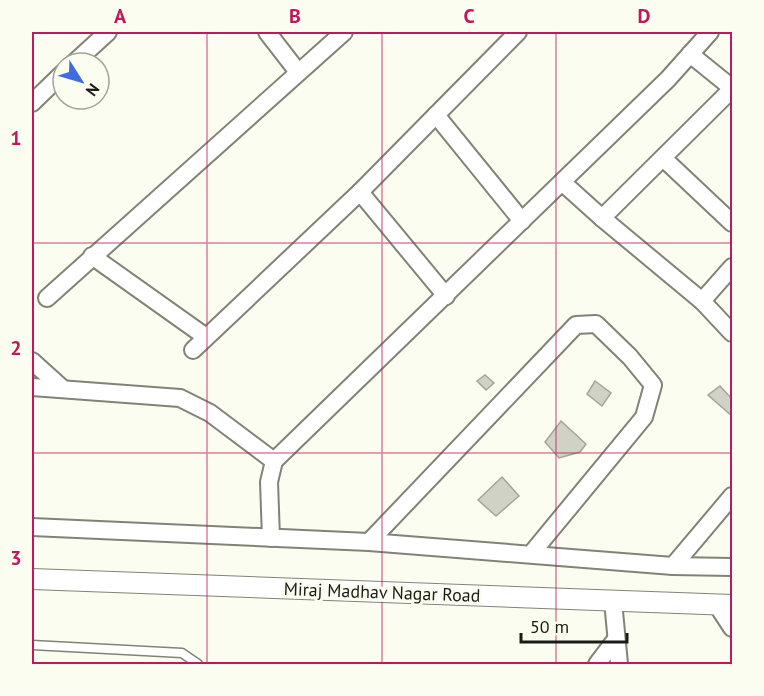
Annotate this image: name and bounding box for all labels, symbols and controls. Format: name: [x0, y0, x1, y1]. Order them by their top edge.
text: A: [114, 3, 127, 29]
text: B: [289, 3, 301, 29]
text: C: [463, 3, 475, 29]
text: D: [638, 3, 651, 29]
north arrow: [51, 51, 111, 111]
text: N: [82, 80, 104, 100]
text: 1: [10, 125, 22, 151]
text: 2: [10, 335, 22, 361]
text: 3: [10, 545, 22, 571]
street label: Miraj Madhav Nagar Road: [283, 577, 481, 607]
scale bar: [521, 606, 628, 644]
text: 50 m: [530, 615, 569, 638]

